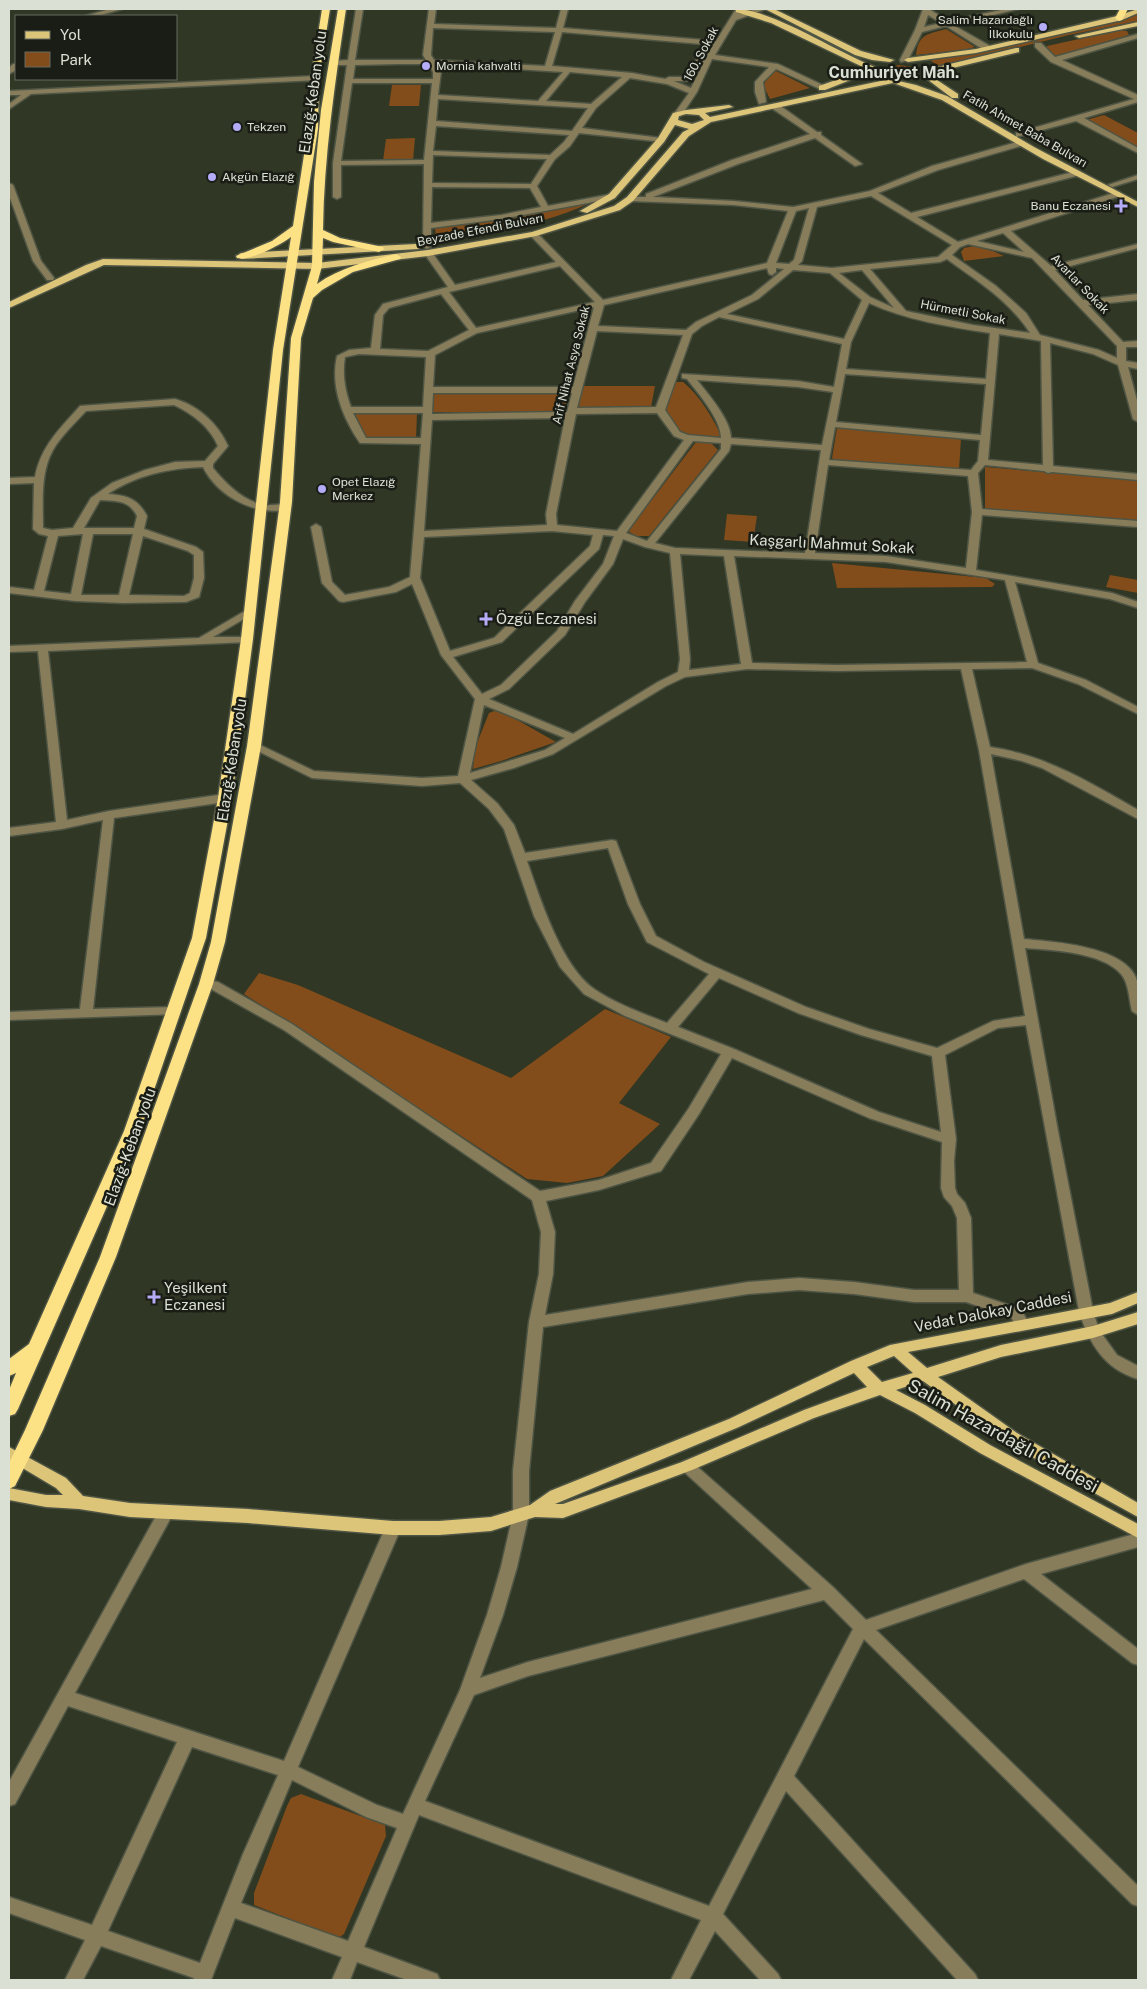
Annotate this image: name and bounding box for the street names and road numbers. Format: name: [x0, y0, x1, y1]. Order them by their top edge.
street label: 160. Sokak: [681, 24, 721, 84]
street label: Elazığ-Keban yolu: [295, 29, 330, 155]
street label: Fatih Ahmet Baba Bulvarı: [961, 88, 1089, 170]
street label: Beyzade Efendi Bulvarı: [416, 211, 544, 249]
street label: Avarlar Sokak: [1048, 251, 1112, 317]
street label: Hürmetli Sokak: [919, 297, 1007, 327]
street label: Arif Nihat Asya Sokak: [549, 304, 593, 426]
street label: Kaşgarlı Mahmut Sokak: [749, 531, 915, 556]
street label: Elazığ-Keban yolu: [213, 697, 250, 823]
street label: Elazığ-Keban yolu: [100, 1086, 159, 1208]
street label: Vedat Dalokay Caddesi: [913, 1288, 1073, 1335]
street label: Salim Hazardağlı Caddesi: [904, 1374, 1102, 1497]

